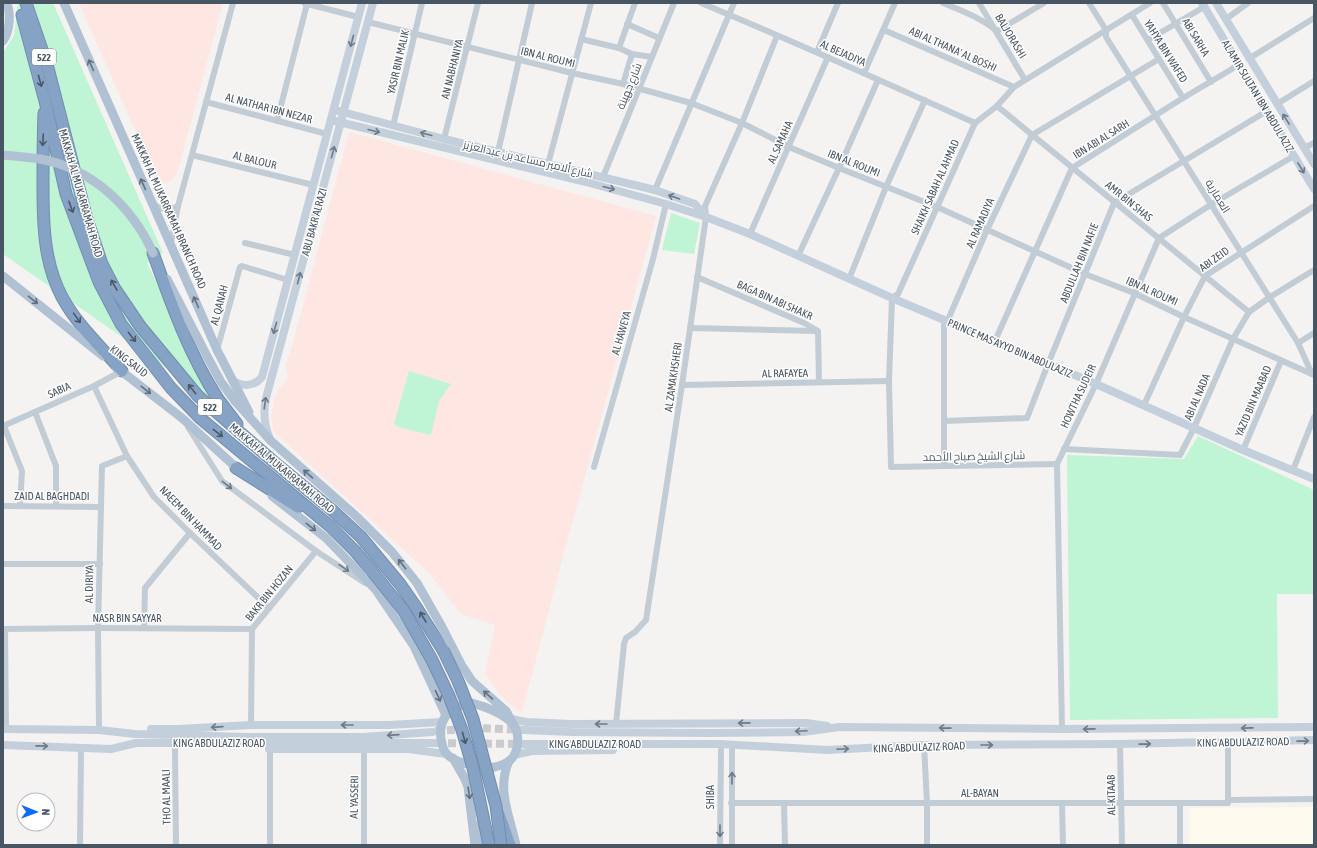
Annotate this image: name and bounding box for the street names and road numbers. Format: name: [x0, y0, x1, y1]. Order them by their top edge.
street label: BALJORASHI: [993, 12, 1029, 60]
street label: ABI SARHA: [1180, 16, 1212, 59]
street label: YAHYA BIN WAFED: [1142, 17, 1190, 85]
street label: ABI AL THANA' AL BOSHI: [907, 24, 999, 74]
street label: YASIR BIN MALIK: [385, 28, 411, 95]
street label: AN NABHANIYA: [439, 37, 465, 100]
street label: AL BEJADIYA: [818, 38, 868, 69]
street label: AL AMIR SULTAN IBN ABDUL AZIZ: [1220, 38, 1296, 154]
street label: IBN AL ROUMI: [520, 44, 576, 70]
road number: 522: [32, 49, 56, 65]
street label: شارع جهينة: [614, 61, 646, 112]
street label: AL NATHAR IBN NEZAR: [224, 91, 314, 125]
street label: IBN ABI AL SARH: [1071, 117, 1131, 161]
street label: AL SAMAHA: [765, 118, 795, 165]
street label: MAKKAH AL MUKARRAMAH ROAD: [57, 127, 105, 259]
street label: MAKKAH AL MUKARRAMAH BRANCH ROAD: [129, 132, 209, 290]
street label: شارع ألامير مساعد بن عبدالعزيز: [461, 137, 594, 182]
street label: SHAIKH SABAH AL AHMAD: [909, 138, 961, 236]
street label: IBN AL ROUMI: [826, 147, 882, 179]
street label: AL BALOUR: [232, 149, 278, 171]
street label: العمارية: [1203, 177, 1233, 215]
street label: AMR BIN SHAS: [1103, 178, 1155, 224]
street label: ABU BAKR ALRAZI: [299, 187, 329, 257]
street label: AL RAMADIYA: [964, 196, 997, 250]
street label: ABDULLAH BIN NAFIE: [1058, 221, 1101, 305]
street label: ABI ZEID: [1197, 244, 1231, 274]
street label: IBN AL ROUMI: [1124, 274, 1180, 308]
street label: BAGA BIN ABI SHAKR: [735, 278, 815, 322]
street label: AL QANAH: [208, 284, 230, 326]
street label: AL HAWEYA: [609, 309, 633, 356]
street label: PRINCE MAS'AYYD BIN ABDULAZIZ: [946, 316, 1074, 380]
street label: AL ZAMAKHSHERI: [662, 341, 684, 413]
street label: KING SAUD: [108, 343, 150, 379]
street label: HOWTHA SUDEIR: [1058, 362, 1098, 430]
street label: YAZID BIN MAABAD: [1233, 364, 1273, 438]
street label: AL RAFAYEA: [762, 367, 809, 379]
street label: ABI AL NADA: [1182, 371, 1212, 422]
street label: SABIA: [46, 380, 73, 400]
road number: 522: [198, 399, 222, 415]
street label: MAKKAH AL MUKARRAMAH ROAD: [227, 421, 337, 515]
street label: شارع الشيخ صباح الأحمد: [923, 449, 1026, 465]
street label: NAEEM BIN HAMMAD: [157, 484, 225, 552]
street label: ZAID AL BAGHDADI: [14, 490, 90, 502]
street label: BAKR BIN HOZAN: [243, 563, 295, 623]
street label: AL DIRIYA: [83, 564, 95, 603]
street label: NASR BIN SAYYAR: [92, 612, 162, 624]
street label: KING ABDULAZIZ ROAD: [1197, 735, 1289, 749]
street label: KING ABDULAZIZ ROAD: [173, 737, 265, 749]
street label: KING ABDULAZIZ ROAD: [549, 738, 641, 750]
street label: KING ABDULAZIZ ROAD: [873, 739, 965, 755]
street label: THO AL MAALI: [160, 769, 172, 825]
street label: AL-KITAAB: [1105, 774, 1117, 815]
street label: AL YASSERI: [348, 775, 360, 819]
street label: SHIBA: [704, 784, 716, 809]
street label: AL-BAYAN: [961, 787, 999, 799]

